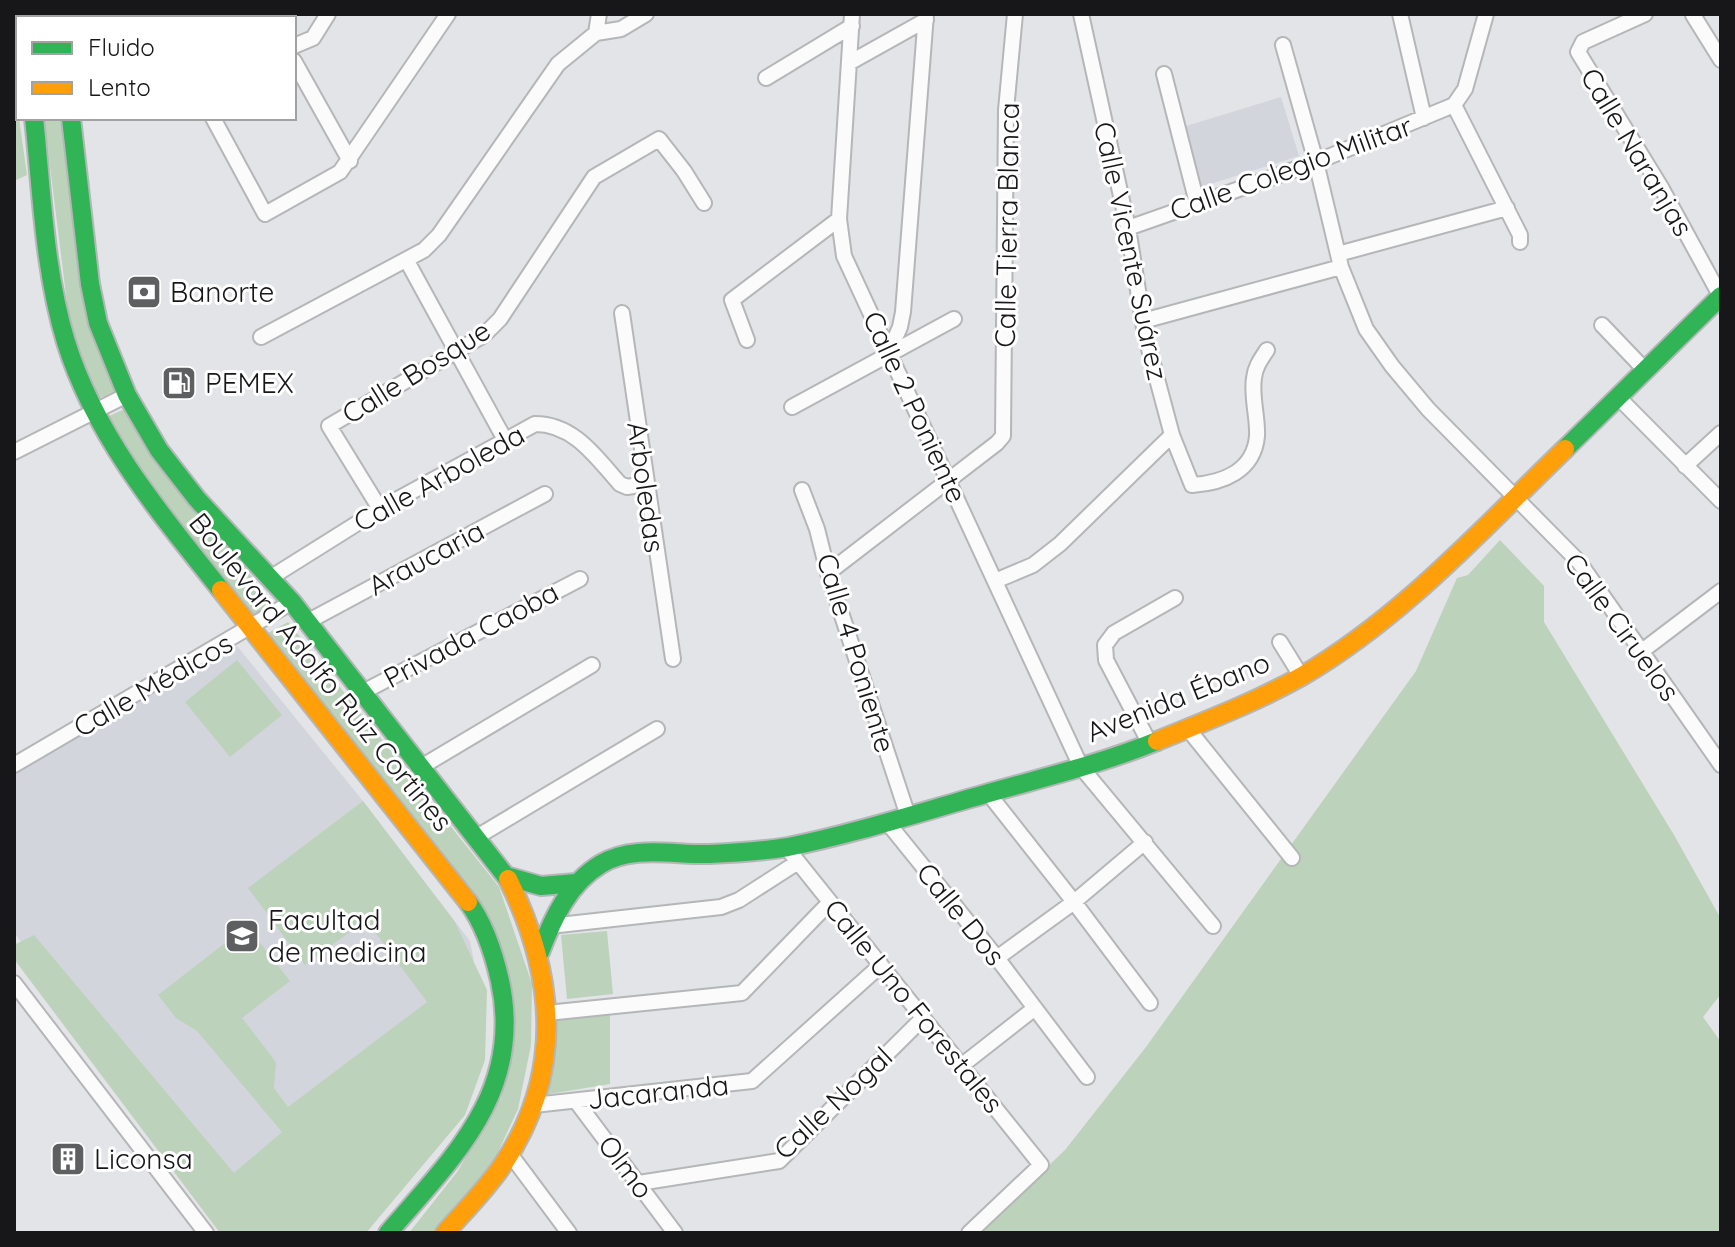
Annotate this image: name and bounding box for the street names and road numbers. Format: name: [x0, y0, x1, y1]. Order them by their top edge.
street label: Calle Naranjas: [1574, 61, 1701, 242]
street label: Calle Tierra Blanca: [987, 102, 1026, 348]
street label: Calle Colegio Militar: [1165, 107, 1417, 228]
street label: Calle Vicente Suárez: [1087, 118, 1176, 383]
street label: Calle 2 Poniente: [856, 306, 975, 508]
street label: Calle Bosque: [335, 312, 496, 431]
street label: Calle Arboleda: [347, 416, 530, 539]
street label: Arboledas: [620, 419, 673, 555]
street label: Boulevard Adolfo Ruiz Cortines: [182, 505, 461, 838]
street label: Araucaria: [362, 512, 490, 603]
street label: Calle Ciruelos: [1557, 546, 1688, 708]
street label: Calle 4 Poniente: [810, 549, 903, 757]
street label: Privada Caoba: [377, 574, 564, 695]
street label: Calle Médicos: [67, 625, 238, 744]
street label: Avenida Ébano: [1081, 644, 1275, 749]
street label: Calle Dos: [909, 855, 1013, 972]
street label: Calle Uno Forestales: [817, 892, 1011, 1120]
street label: Calle Nogal: [766, 1039, 899, 1166]
street label: Jacaranda: [586, 1067, 730, 1116]
street label: Olmo: [591, 1128, 662, 1205]

